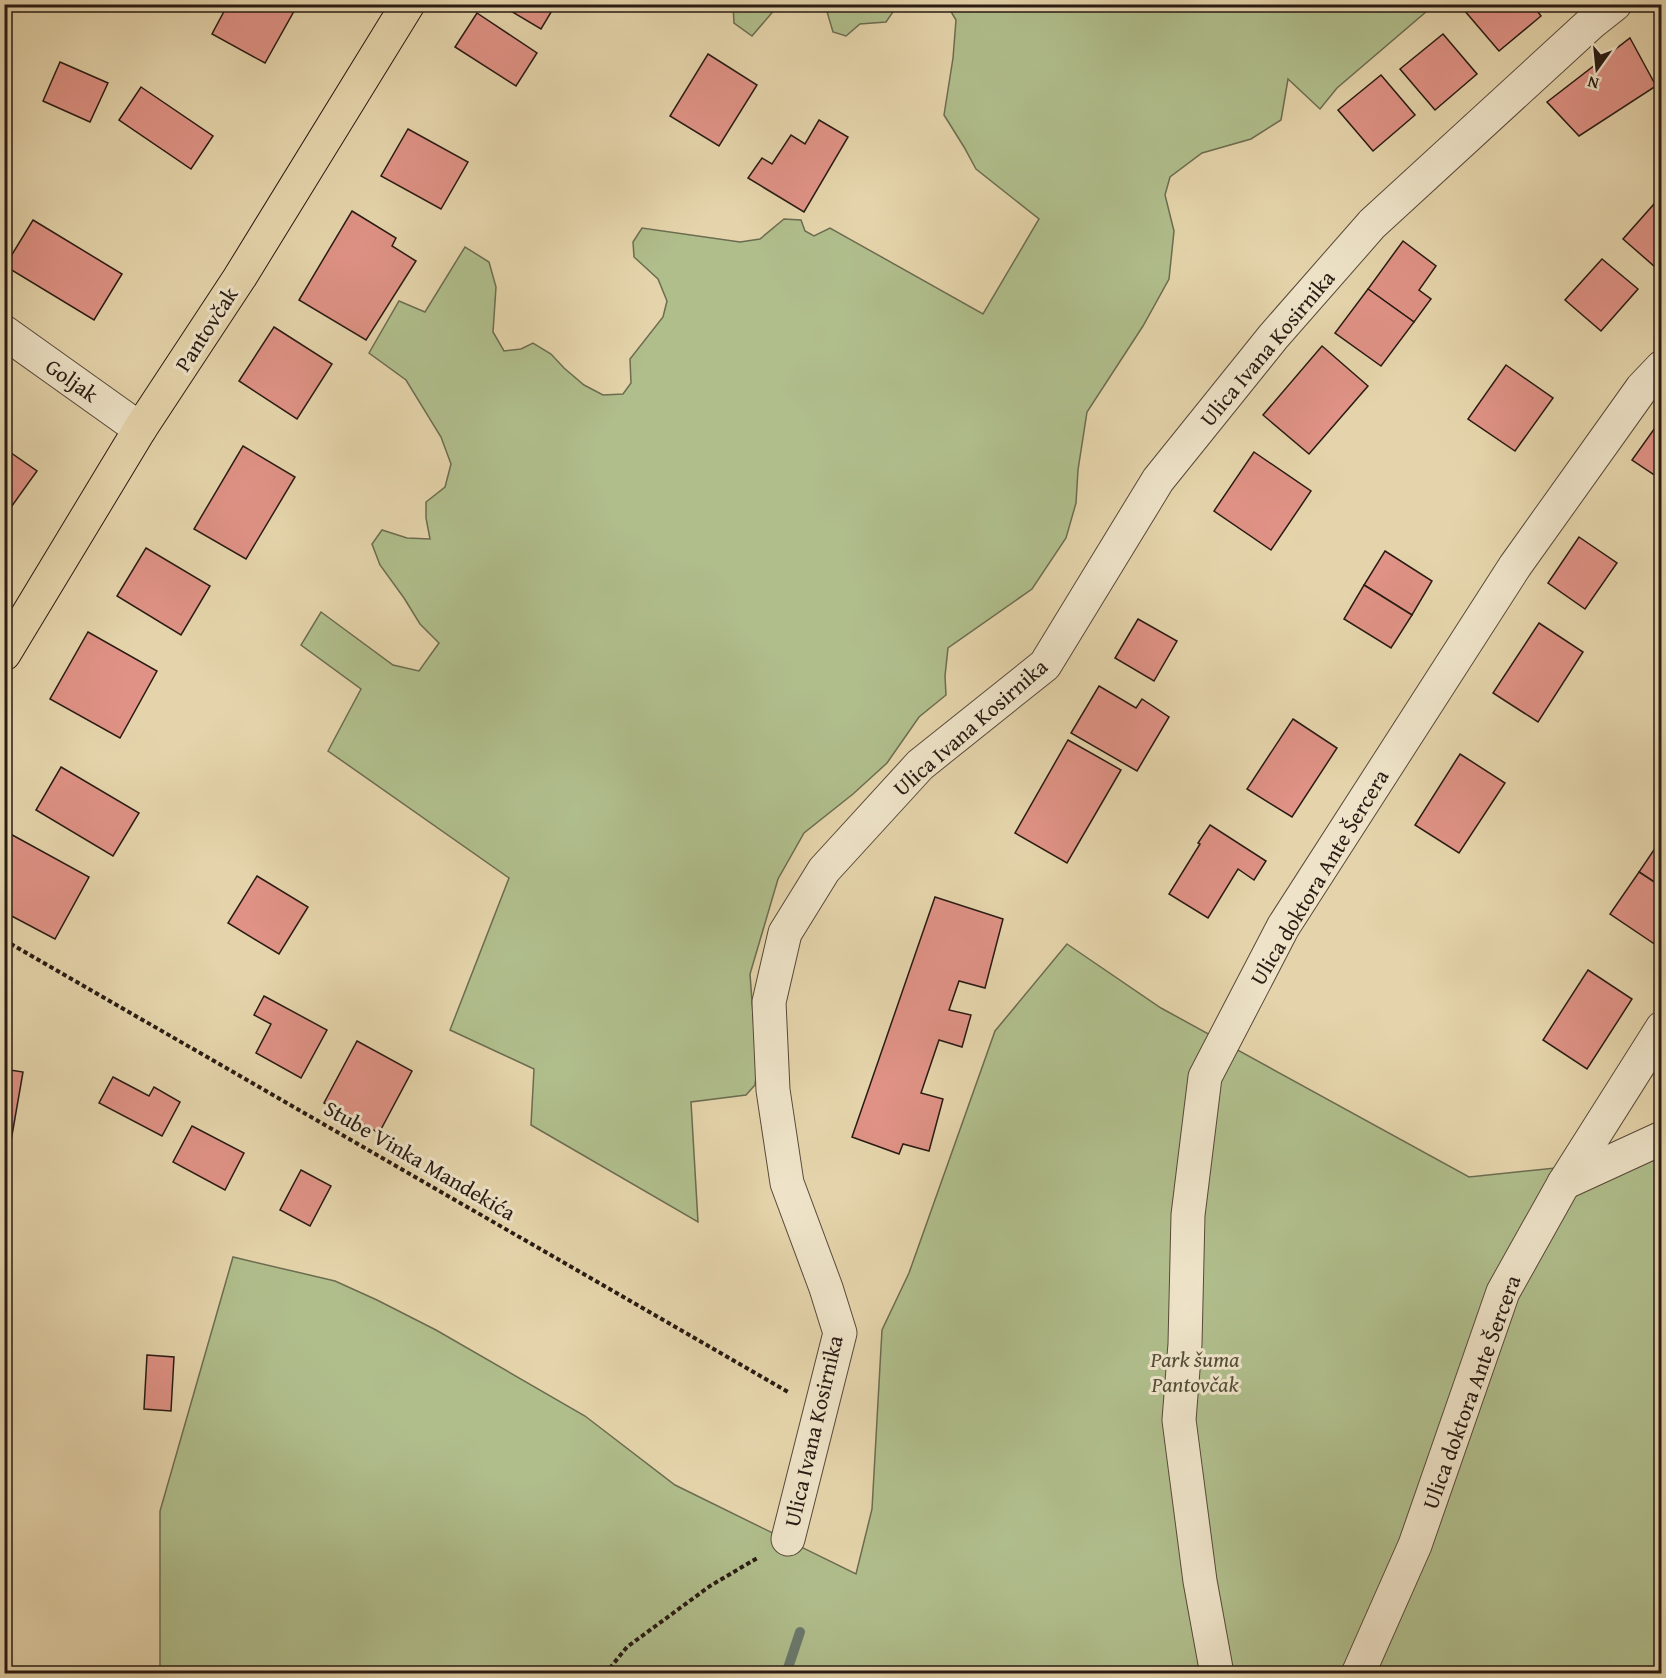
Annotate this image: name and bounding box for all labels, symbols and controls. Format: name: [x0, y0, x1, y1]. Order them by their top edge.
north arrow: [1567, 39, 1627, 99]
text: N: [1585, 70, 1601, 96]
street label: Ulica Ivana Kosirnika: [1192, 262, 1342, 433]
street label: Pantovčak: [167, 280, 246, 378]
street label: Goljak: [39, 350, 106, 410]
street label: Ulica Ivana Kosirnika: [886, 650, 1055, 803]
street label: Ulica doktora Ante Šercera: [1242, 762, 1397, 991]
street label: Stube Vinka Mandekića: [318, 1092, 522, 1228]
street label: Ulica doktora Ante Šercera: [1414, 1270, 1528, 1513]
street label: Ulica Ivana Kosirnika: [775, 1332, 851, 1530]
park label: Park šuma Pantovčak: [1150, 1343, 1239, 1400]

